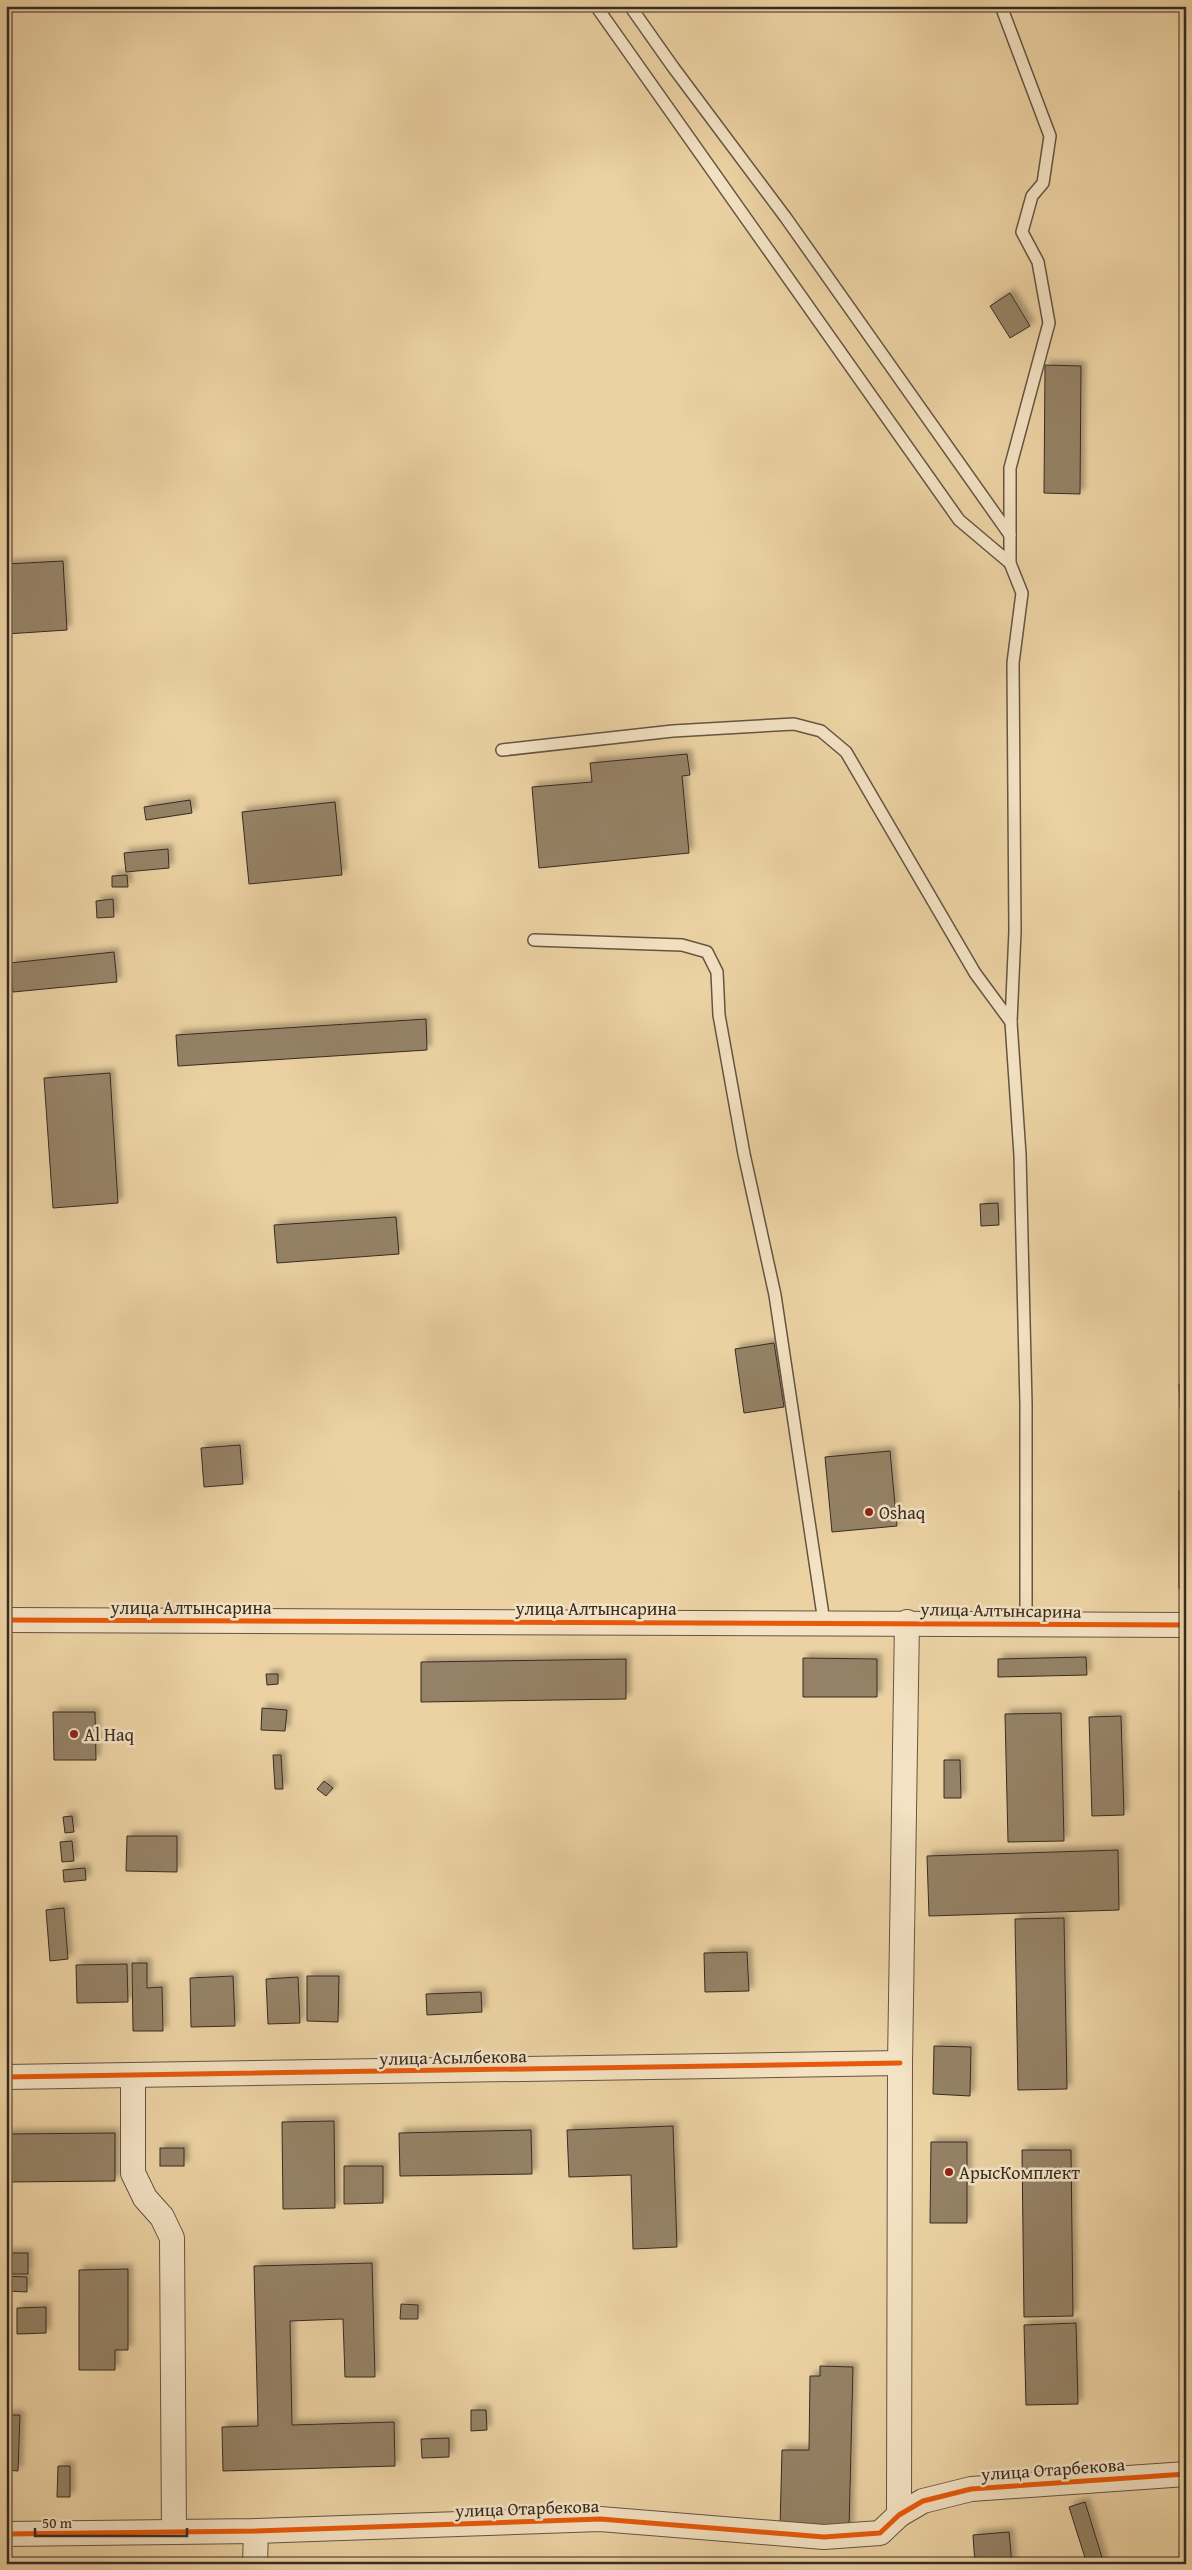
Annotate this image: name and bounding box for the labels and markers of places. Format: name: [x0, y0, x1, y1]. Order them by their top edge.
place label: Oshaq: [879, 1499, 926, 1526]
marker: Oshaq: [863, 1506, 875, 1518]
place label: Al Haq: [84, 1721, 134, 1748]
marker: Al Haq: [68, 1728, 80, 1740]
place label: АрысКомплект: [959, 2159, 1080, 2186]
marker: АрысКомплект: [943, 2166, 955, 2178]

